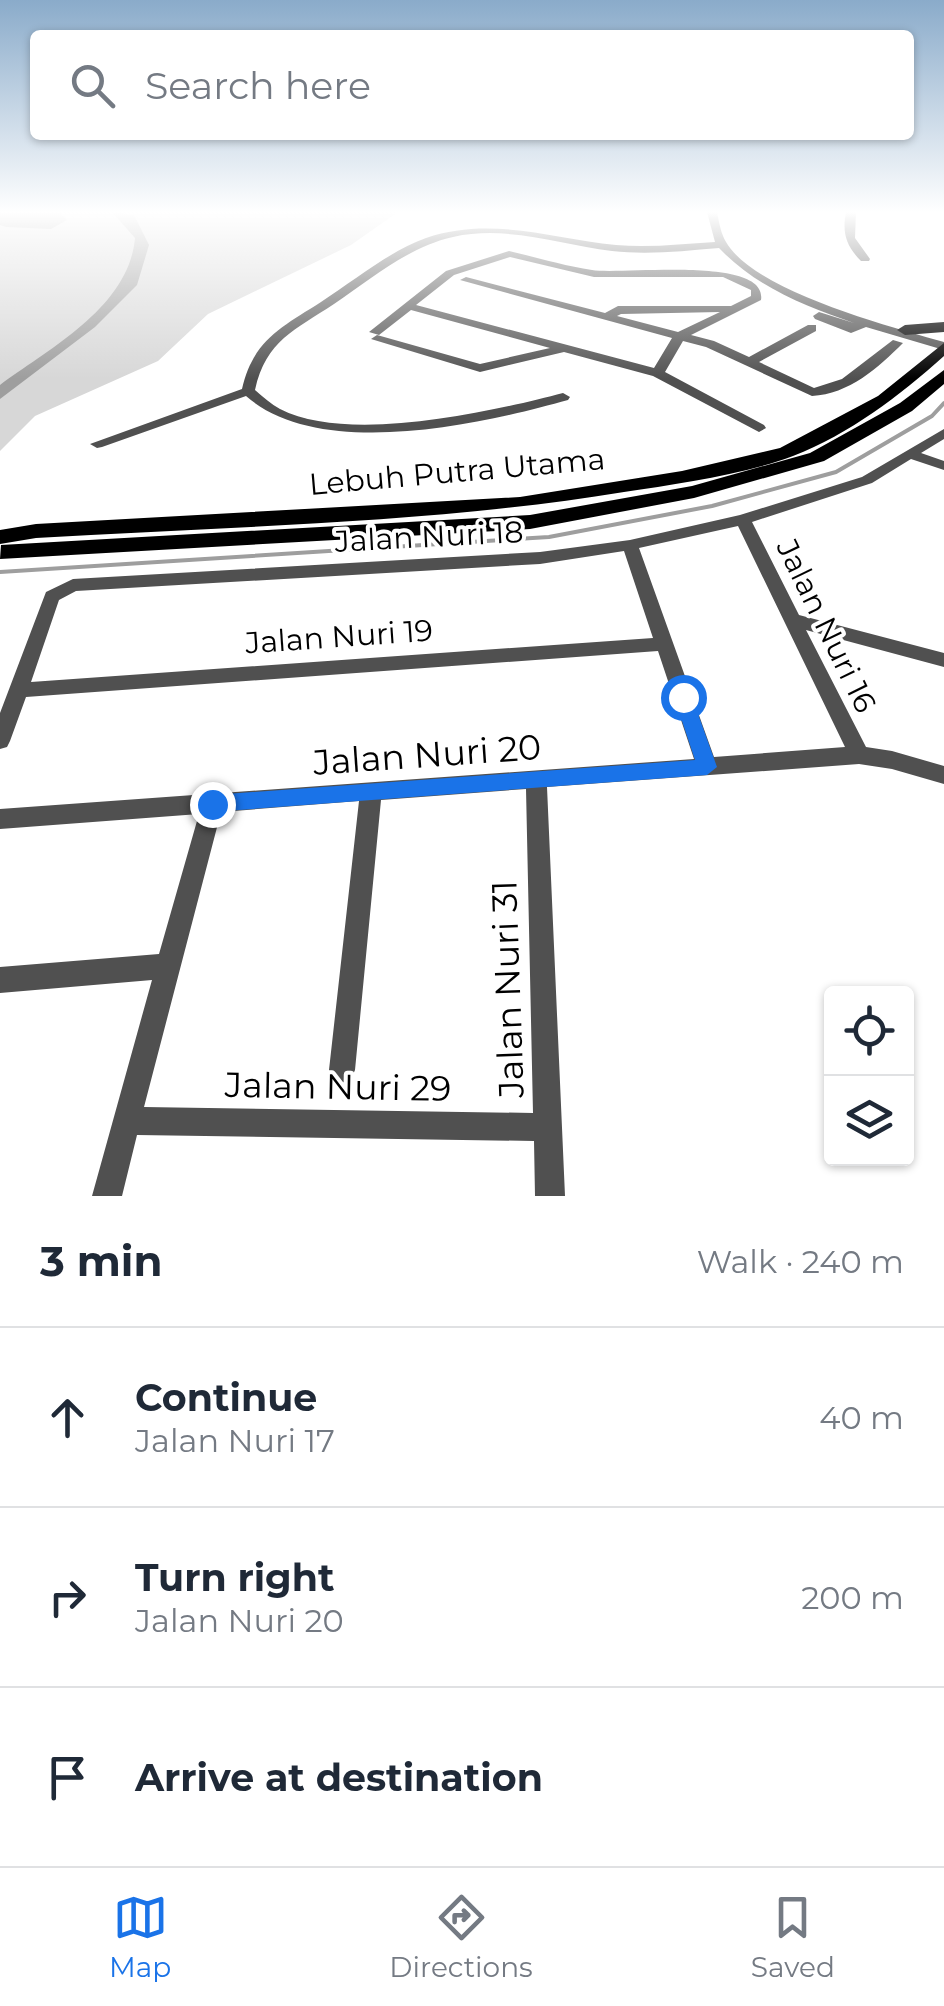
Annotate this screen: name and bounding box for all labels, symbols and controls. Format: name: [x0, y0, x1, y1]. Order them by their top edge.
search box: [30, 30, 914, 140]
icon: search: [65, 58, 120, 113]
text: Search here: [145, 62, 371, 109]
street label: Lebuh Putra Utama: [307, 440, 607, 503]
street label: Jalan Nuri 18: [333, 513, 524, 560]
street label: Jalan Nuri 16: [768, 532, 884, 718]
street label: Jalan Nuri 19: [243, 611, 434, 662]
route start: [661, 675, 707, 721]
street label: Jalan Nuri 20: [311, 725, 542, 784]
route end: [190, 782, 236, 828]
street label: Jalan Nuri 31: [482, 879, 533, 1100]
map controls: [824, 986, 914, 1166]
button: locate: [824, 986, 914, 1076]
street label: Jalan Nuri 29: [223, 1063, 452, 1110]
button: layers: [824, 1076, 914, 1166]
text: 3 min: [40, 1235, 162, 1287]
text: Walk · 240 m: [697, 1242, 904, 1281]
text: Continue: [135, 1374, 317, 1421]
icon: ahead: [40, 1390, 95, 1445]
text: 40 m: [819, 1398, 904, 1437]
text: Jalan Nuri 17: [135, 1421, 335, 1460]
text: Turn right: [135, 1554, 334, 1601]
icon: right: [40, 1570, 95, 1625]
text: 200 m: [801, 1578, 904, 1617]
text: Jalan Nuri 20: [135, 1601, 344, 1640]
icon: arrive: [40, 1750, 95, 1805]
text: Arrive at destination: [135, 1754, 543, 1801]
tab: Map: [109, 1890, 171, 1984]
tab: Directions: [389, 1890, 533, 1984]
tab: Saved: [751, 1890, 835, 1984]

